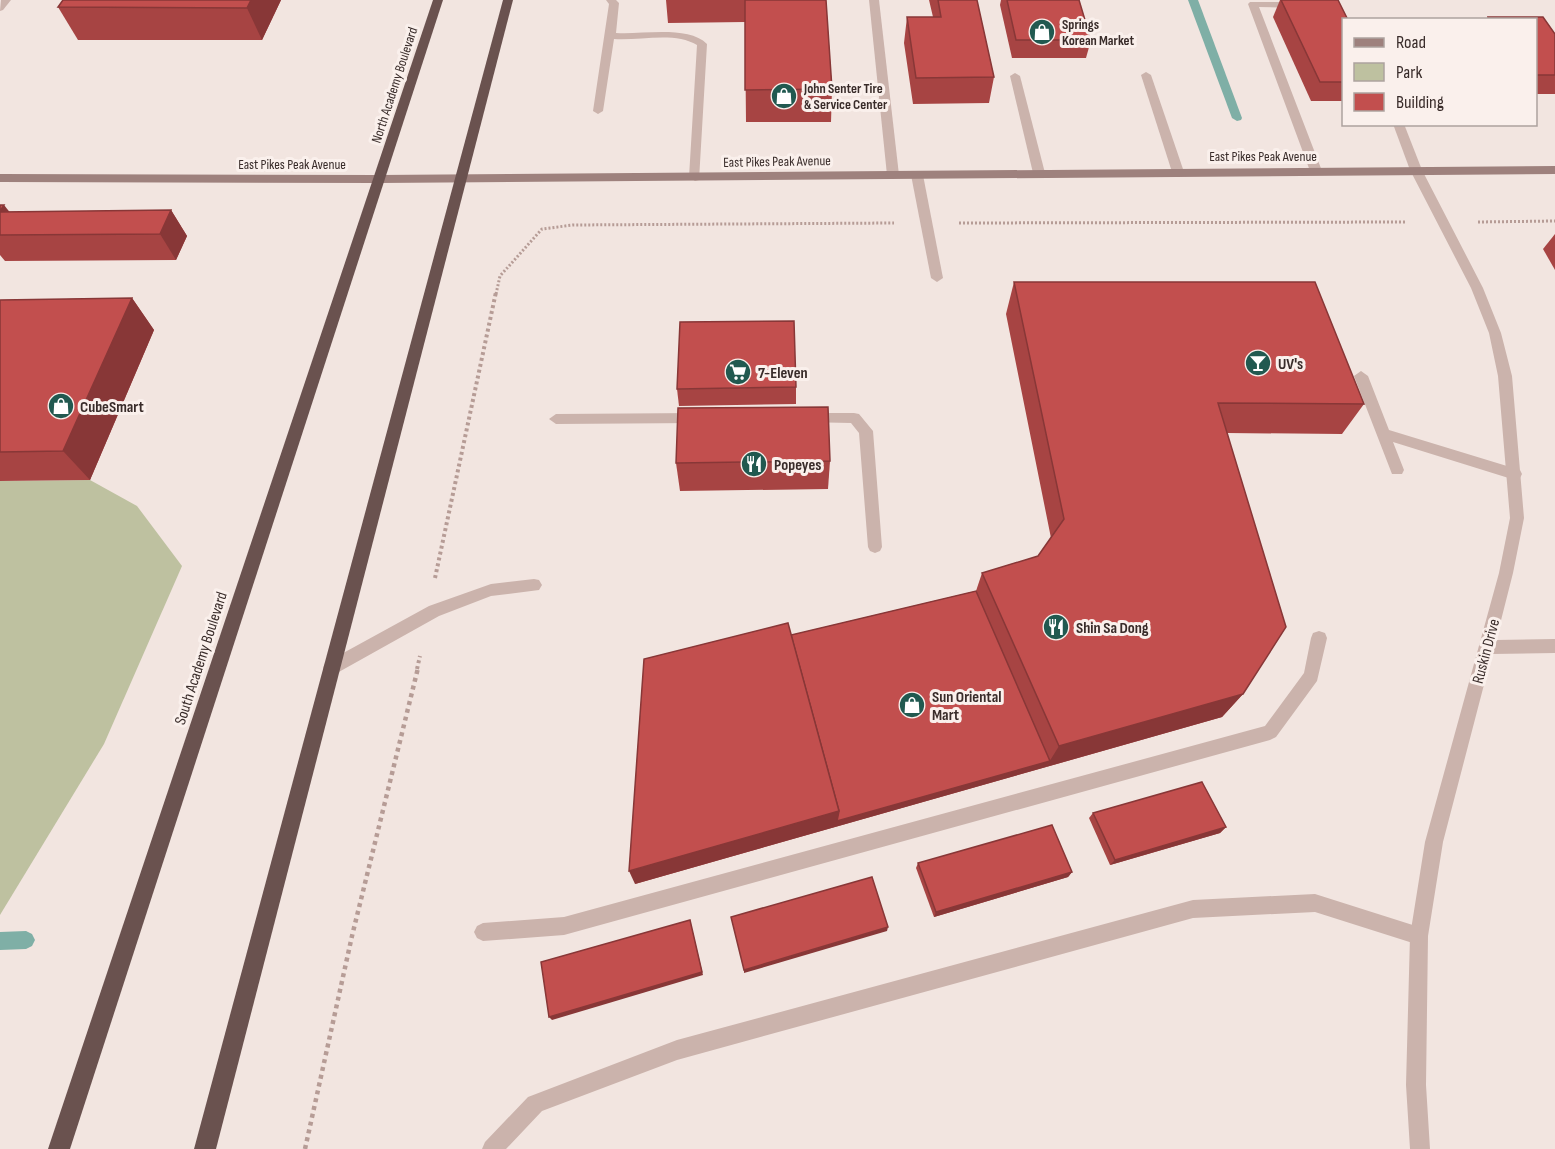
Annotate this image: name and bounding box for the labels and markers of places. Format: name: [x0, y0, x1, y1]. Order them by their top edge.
place label: Springs Korean Market: [1062, 16, 1135, 49]
shop icon: Springs Korean Market: [1027, 17, 1057, 47]
place label: John Senter Tire & Service Center: [803, 80, 888, 113]
shop icon: John Senter Tire & Service Center: [769, 81, 799, 111]
bar icon: UV's: [1243, 348, 1273, 378]
place label: UV's: [1278, 355, 1303, 374]
supermarket icon: 7-Eleven: [723, 357, 753, 387]
place label: 7-Eleven: [758, 364, 808, 383]
shop icon: CubeSmart: [46, 391, 76, 421]
place label: CubeSmart: [80, 398, 144, 417]
restaurant icon: Popeyes: [739, 449, 769, 479]
place label: Popeyes: [774, 456, 821, 475]
restaurant icon: Shin Sa Dong: [1041, 612, 1071, 642]
place label: Shin Sa Dong: [1076, 619, 1149, 638]
place label: Sun Oriental Mart: [932, 688, 1001, 725]
shop icon: Sun Oriental Mart: [897, 690, 927, 720]

